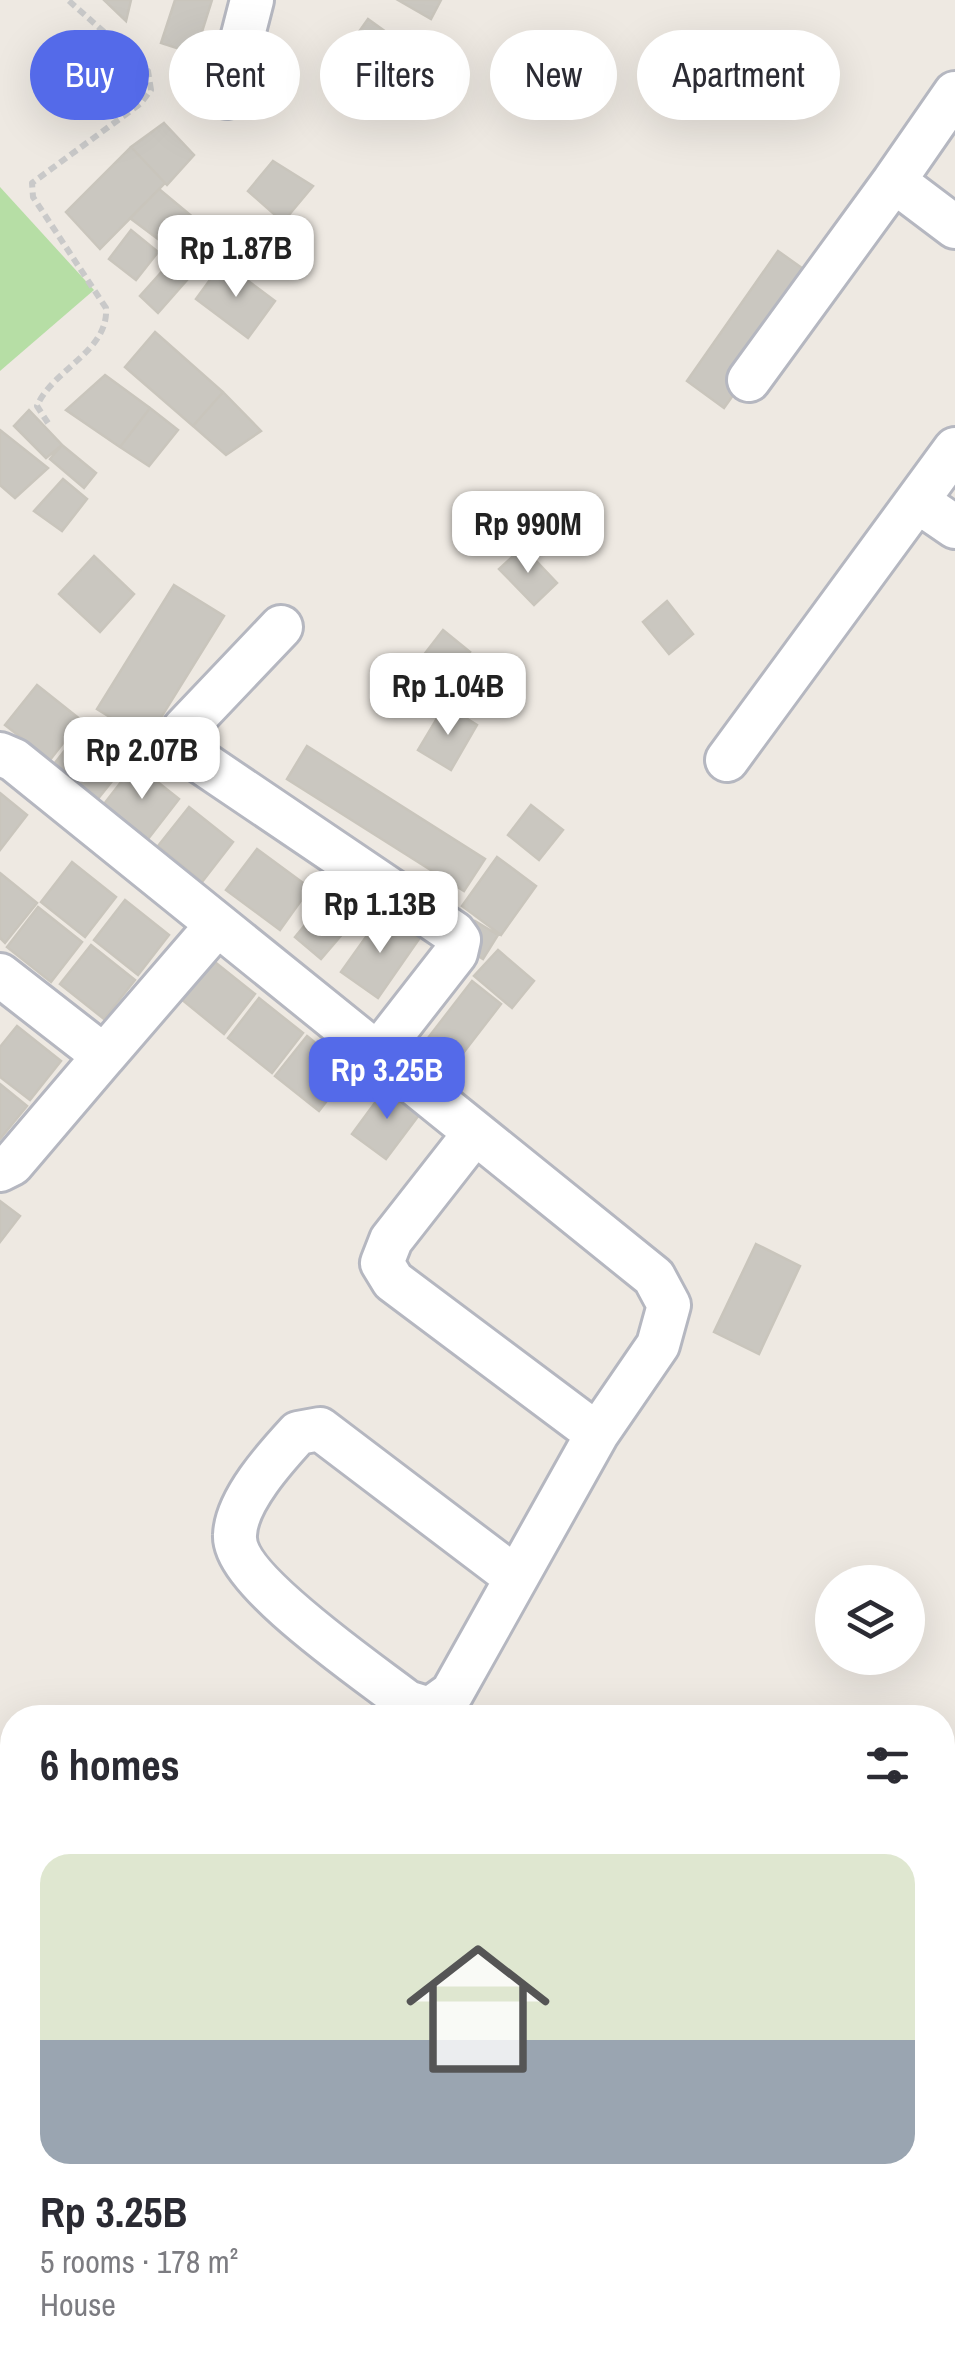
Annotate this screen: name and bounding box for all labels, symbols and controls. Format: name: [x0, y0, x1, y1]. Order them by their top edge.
chip: Buy: [30, 30, 149, 120]
chip: Rent: [169, 30, 300, 120]
chip: Filters: [320, 30, 470, 120]
chip: New: [490, 30, 617, 120]
chip: Apartment: [637, 30, 840, 120]
pin: Rp 1.87B: [133, 215, 339, 300]
text: Rp 1.87B: [180, 226, 292, 269]
pin: Rp 990M: [436, 491, 620, 576]
text: Rp 990M: [474, 502, 582, 545]
pin: Rp 1.04B: [345, 653, 551, 738]
text: Rp 1.04B: [392, 664, 504, 707]
pin: Rp 2.07B: [39, 717, 245, 802]
text: Rp 2.07B: [86, 728, 198, 771]
pin: Rp 1.13B: [277, 871, 483, 956]
text: Rp 1.13B: [324, 882, 436, 925]
pin: Rp 3.25B: [284, 1037, 490, 1122]
text: Rp 3.25B: [331, 1048, 443, 1091]
map controls: [815, 1565, 925, 1675]
button: layers: [815, 1565, 925, 1675]
text: 6 homes: [40, 1737, 180, 1793]
icon: filters: [860, 1738, 915, 1793]
icon: home: [388, 1919, 568, 2099]
text: Rp 3.25B: [40, 2184, 187, 2240]
text: 5 rooms · 178 m²: [40, 2240, 238, 2283]
text: House: [40, 2283, 116, 2326]

